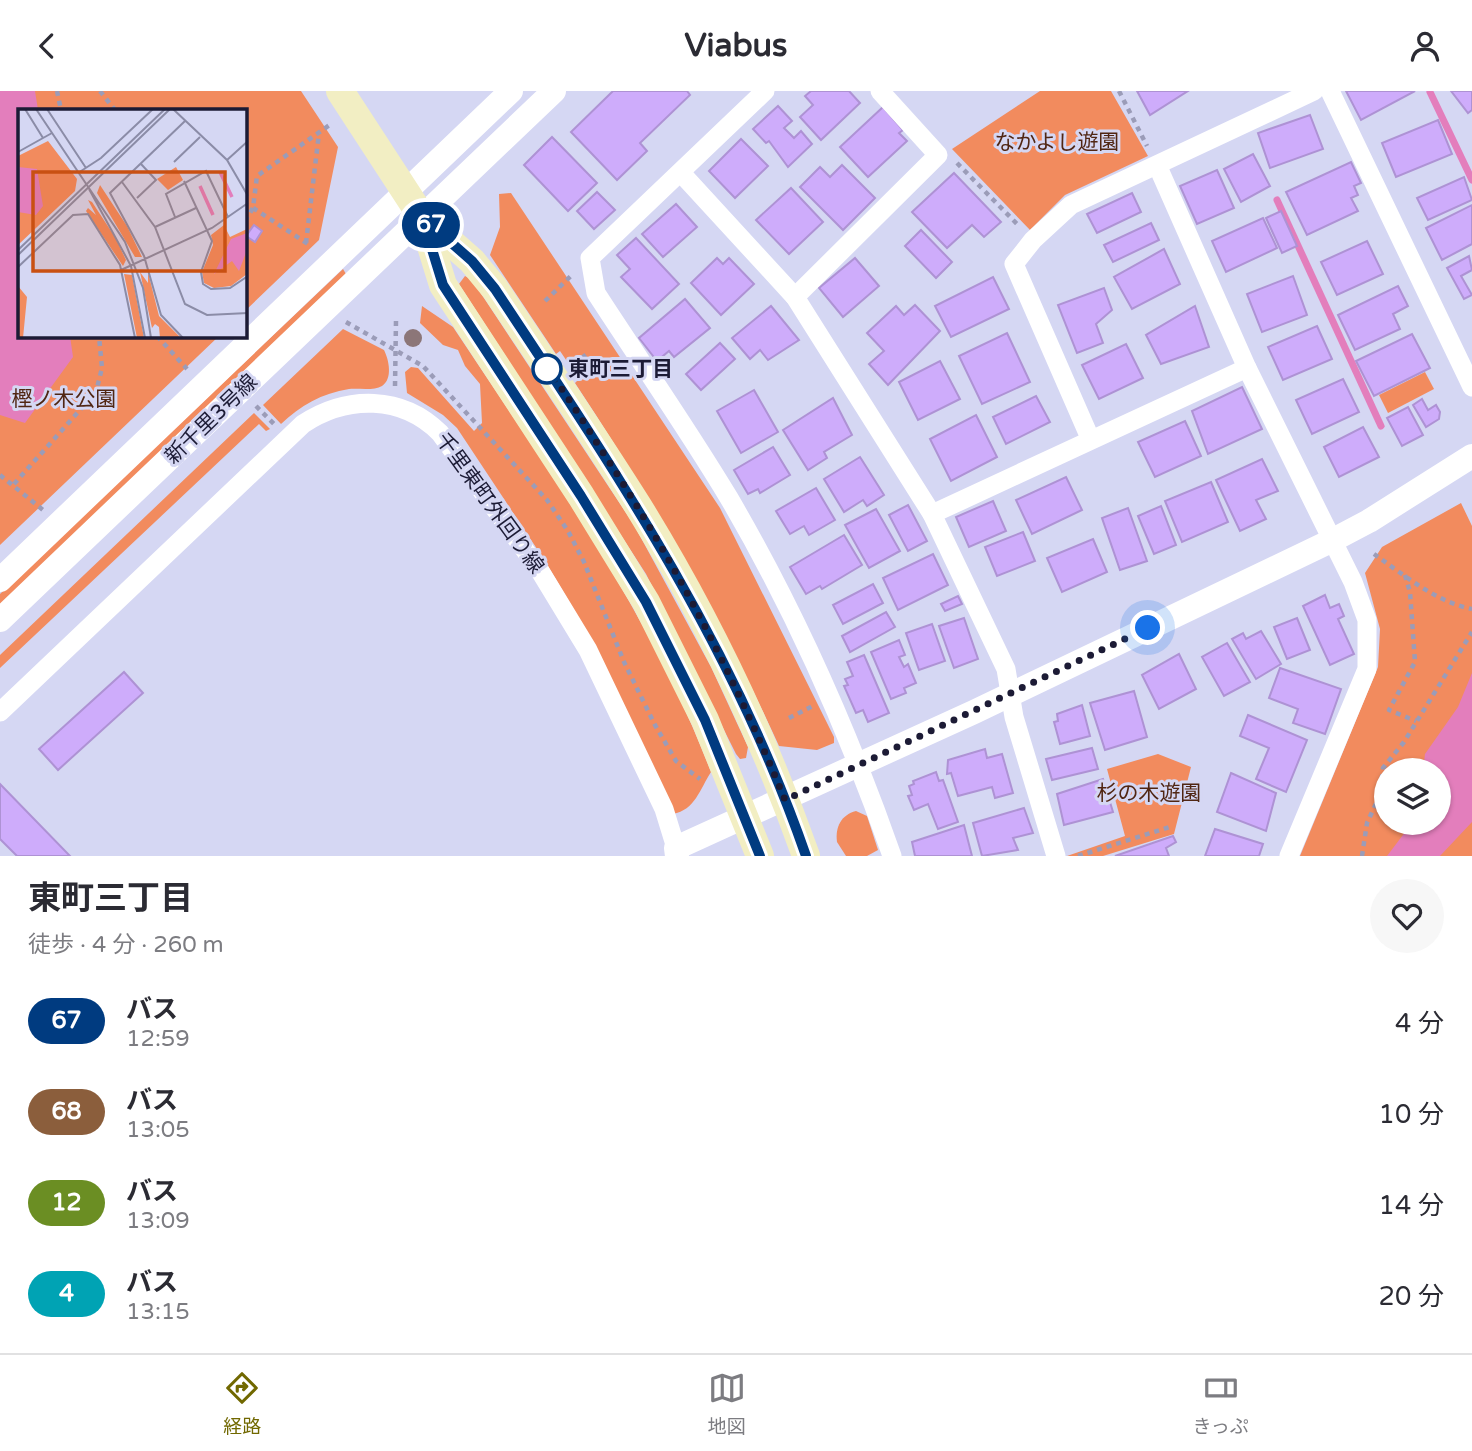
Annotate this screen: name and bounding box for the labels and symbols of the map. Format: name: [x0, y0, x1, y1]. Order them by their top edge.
inset map: [18, 109, 247, 338]
park label: なかよし遊園: [995, 130, 1119, 155]
line badge: 67: [400, 202, 462, 248]
marker: 東町三丁目: [532, 354, 562, 384]
place label: 東町三丁目: [568, 357, 673, 382]
street label: 新千里3号線: [160, 369, 263, 469]
park label: 樫ノ木公園: [12, 387, 117, 412]
street label: 千里東町外回り線: [430, 428, 549, 579]
your location: [1130, 610, 1165, 645]
park label: 杉の木遊園: [1097, 781, 1202, 806]

